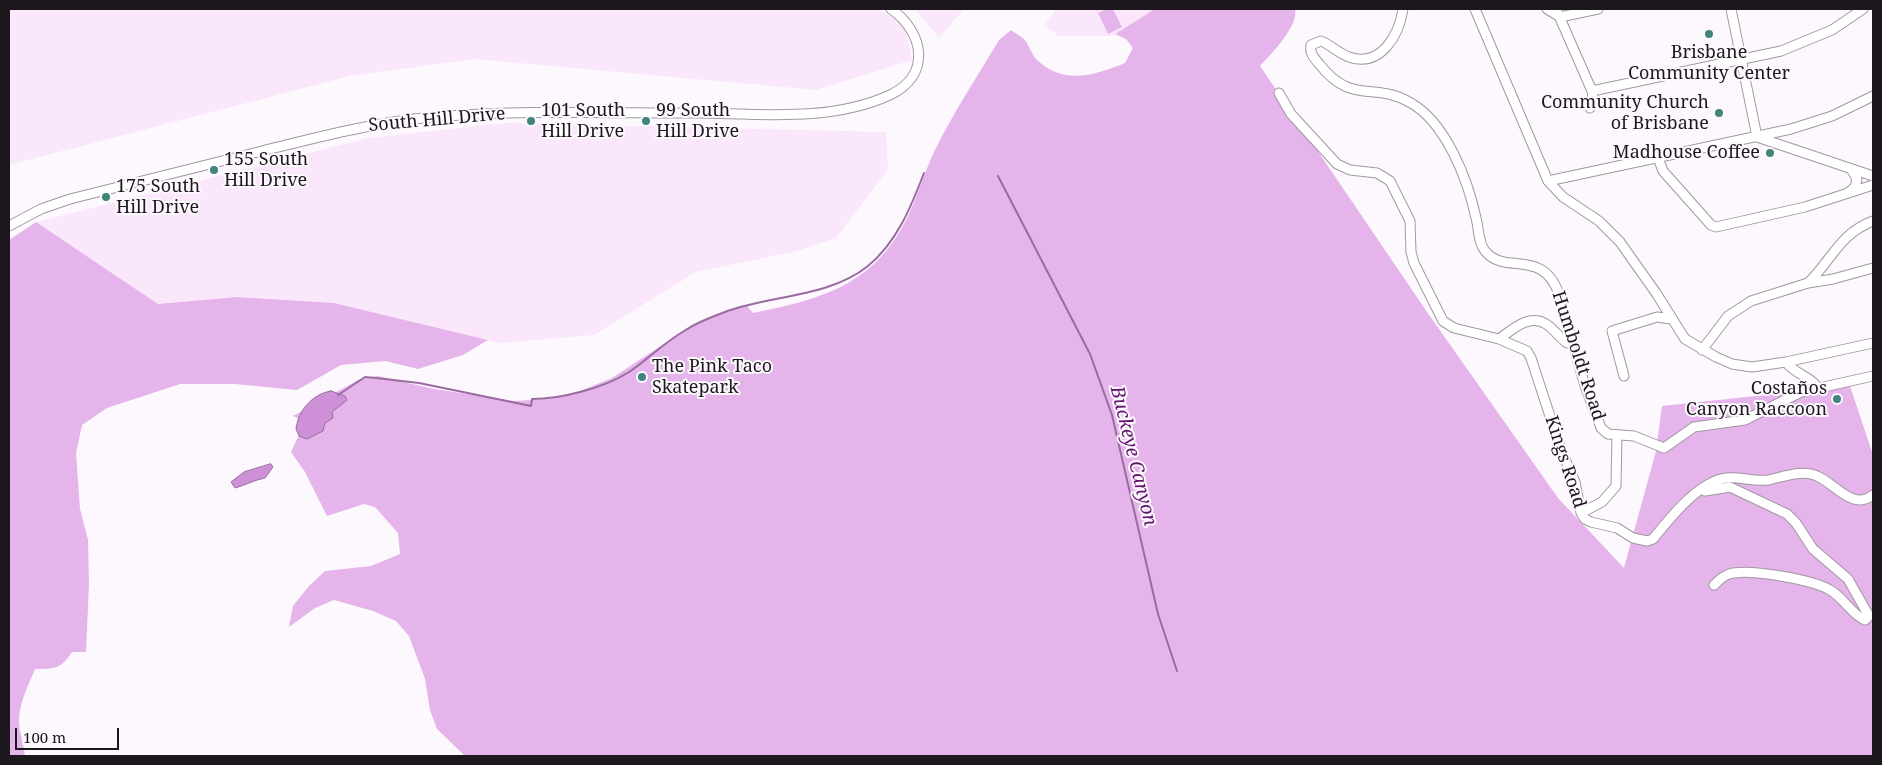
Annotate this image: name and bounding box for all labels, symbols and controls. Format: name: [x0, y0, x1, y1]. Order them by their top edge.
marker: Brisbane Community Center: [1703, 28, 1715, 40]
place label: Brisbane Community Center: [1628, 42, 1790, 84]
place label: Community Church of Brisbane: [1541, 92, 1709, 134]
place label: 101 South Hill Drive: [541, 100, 625, 142]
place label: 99 South Hill Drive: [656, 100, 739, 142]
street label: South Hill Drive: [368, 103, 506, 137]
marker: Community Church of Brisbane: [1713, 107, 1725, 119]
marker: 101 South Hill Drive: [525, 115, 537, 127]
marker: 99 South Hill Drive: [640, 115, 652, 127]
place label: Madhouse Coffee: [1613, 142, 1760, 164]
marker: Madhouse Coffee: [1764, 147, 1776, 159]
place label: 155 South Hill Drive: [224, 149, 308, 192]
marker: 155 South Hill Drive: [208, 164, 220, 176]
place label: 175 South Hill Drive: [116, 176, 200, 218]
marker: 175 South Hill Drive: [100, 191, 112, 203]
street label: Humboldt Road: [1547, 288, 1609, 424]
place label: The Pink Taco Skatepark: [652, 356, 772, 398]
marker: The Pink Taco Skatepark: [636, 371, 648, 383]
place label: Costaños Canyon Raccoon: [1686, 378, 1827, 420]
water label: Buckeye Canyon: [1105, 384, 1161, 528]
marker: Costaños Canyon Raccoon: [1831, 393, 1843, 405]
street label: Kings Road: [1540, 413, 1590, 511]
scale bar: [18, 718, 121, 750]
text: 100 m: [23, 727, 66, 747]

